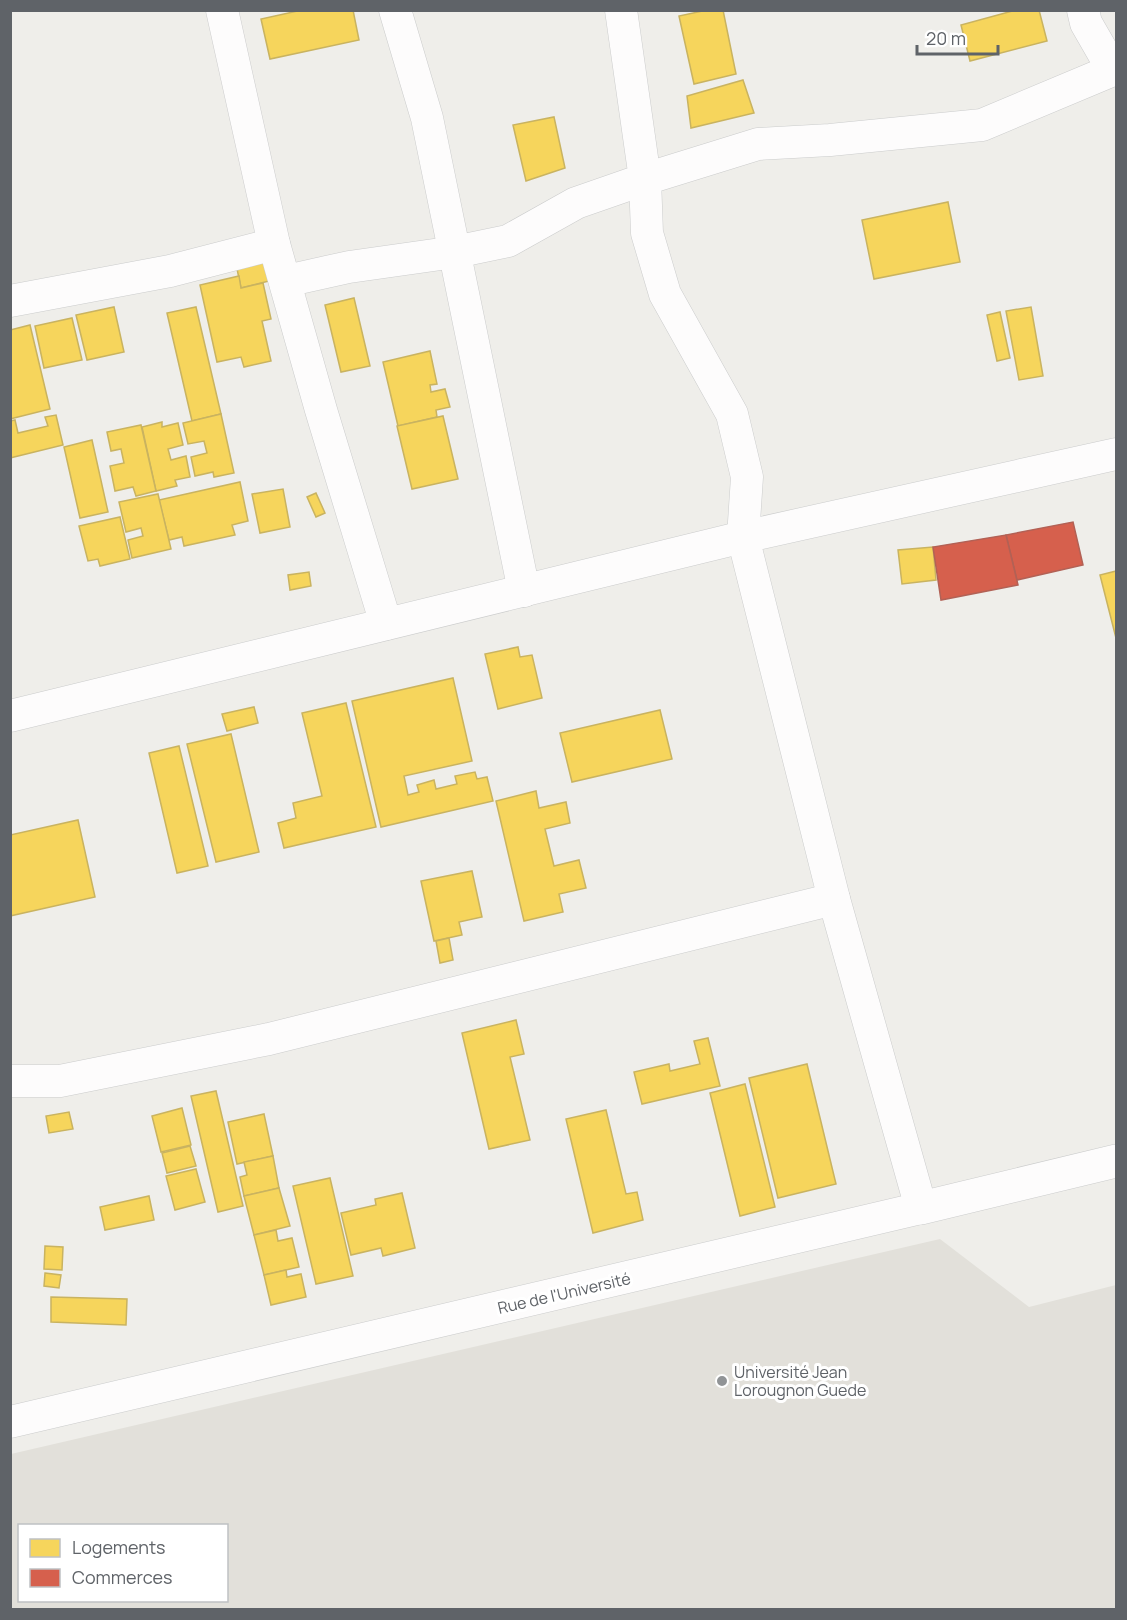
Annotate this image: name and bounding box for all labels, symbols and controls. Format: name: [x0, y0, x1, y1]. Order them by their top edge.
scale bar: [917, 18, 998, 56]
text: 20 m: [926, 26, 966, 50]
street label: Rue de l'Université: [495, 1267, 633, 1319]
place label: Université Jean Lorougnon Guede: [734, 1361, 866, 1401]
marker: Université Jean Lorougnon Guede: [715, 1374, 729, 1388]
legend: [18, 1524, 228, 1602]
text: Logements: [72, 1535, 166, 1559]
text: Commerces: [72, 1565, 173, 1589]

